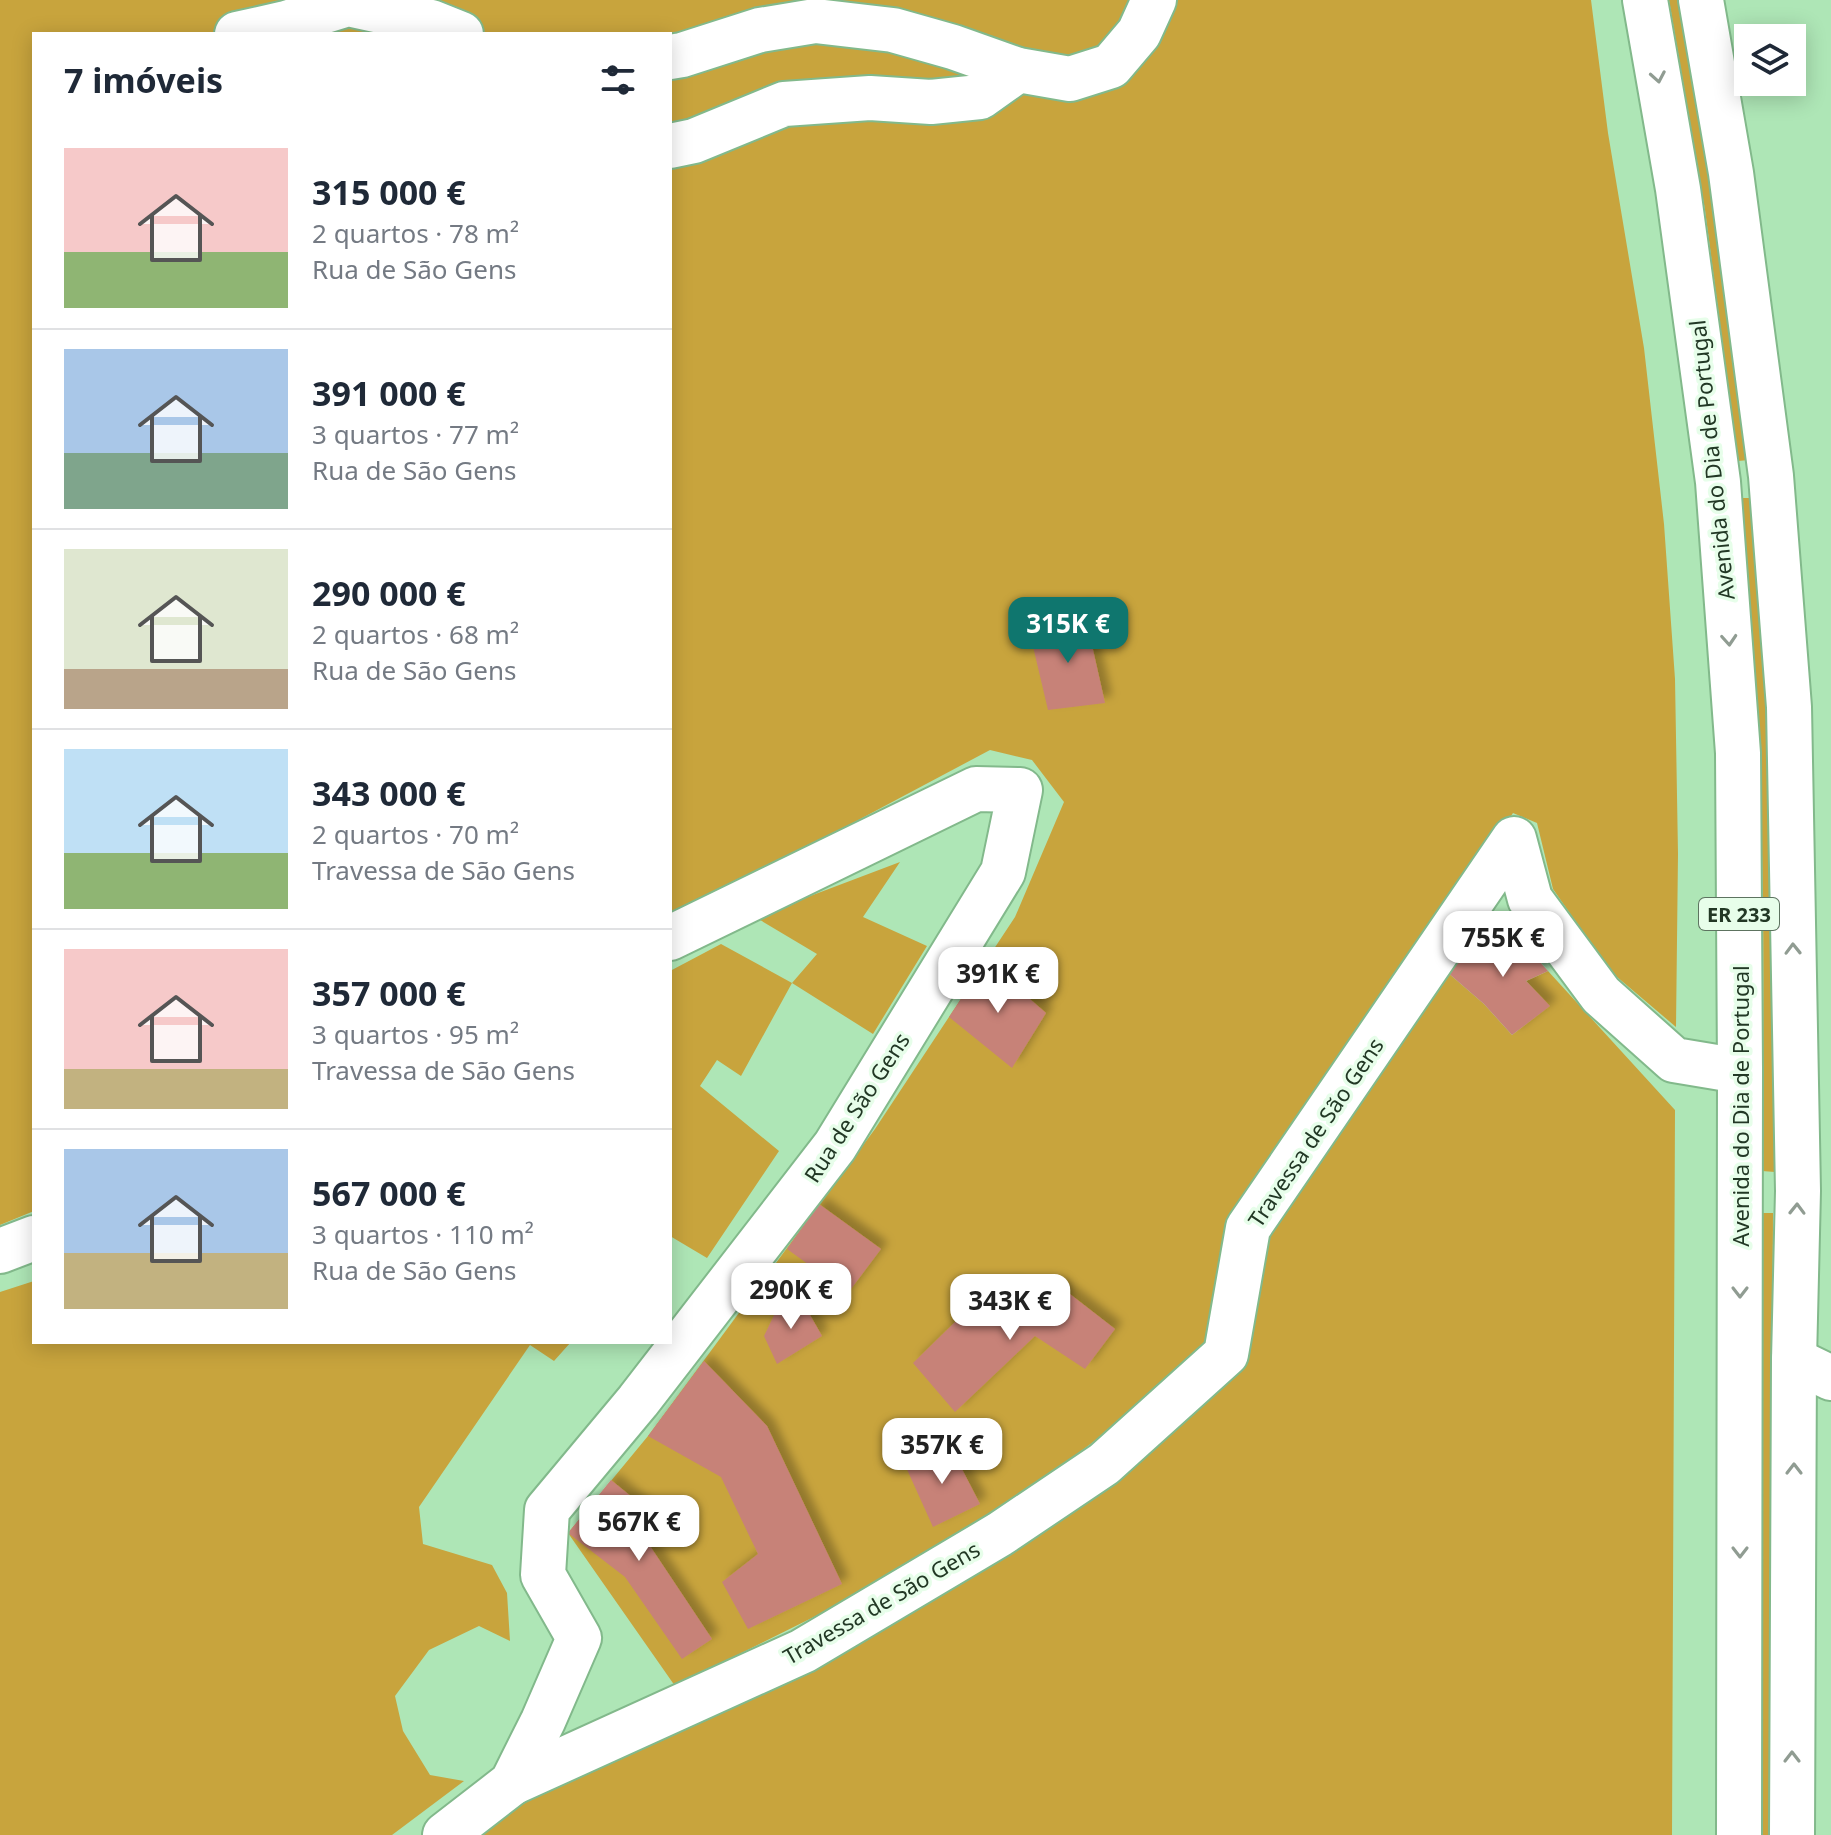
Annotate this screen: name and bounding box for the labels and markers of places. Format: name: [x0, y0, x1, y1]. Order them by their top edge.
pin: 315K €: [1003, 597, 1133, 665]
pin: 755K €: [1438, 911, 1568, 979]
pin: 391K €: [933, 947, 1063, 1015]
pin: 290K €: [726, 1263, 856, 1331]
pin: 343K €: [945, 1274, 1075, 1342]
pin: 357K €: [877, 1418, 1007, 1486]
pin: 567K €: [574, 1495, 704, 1563]

